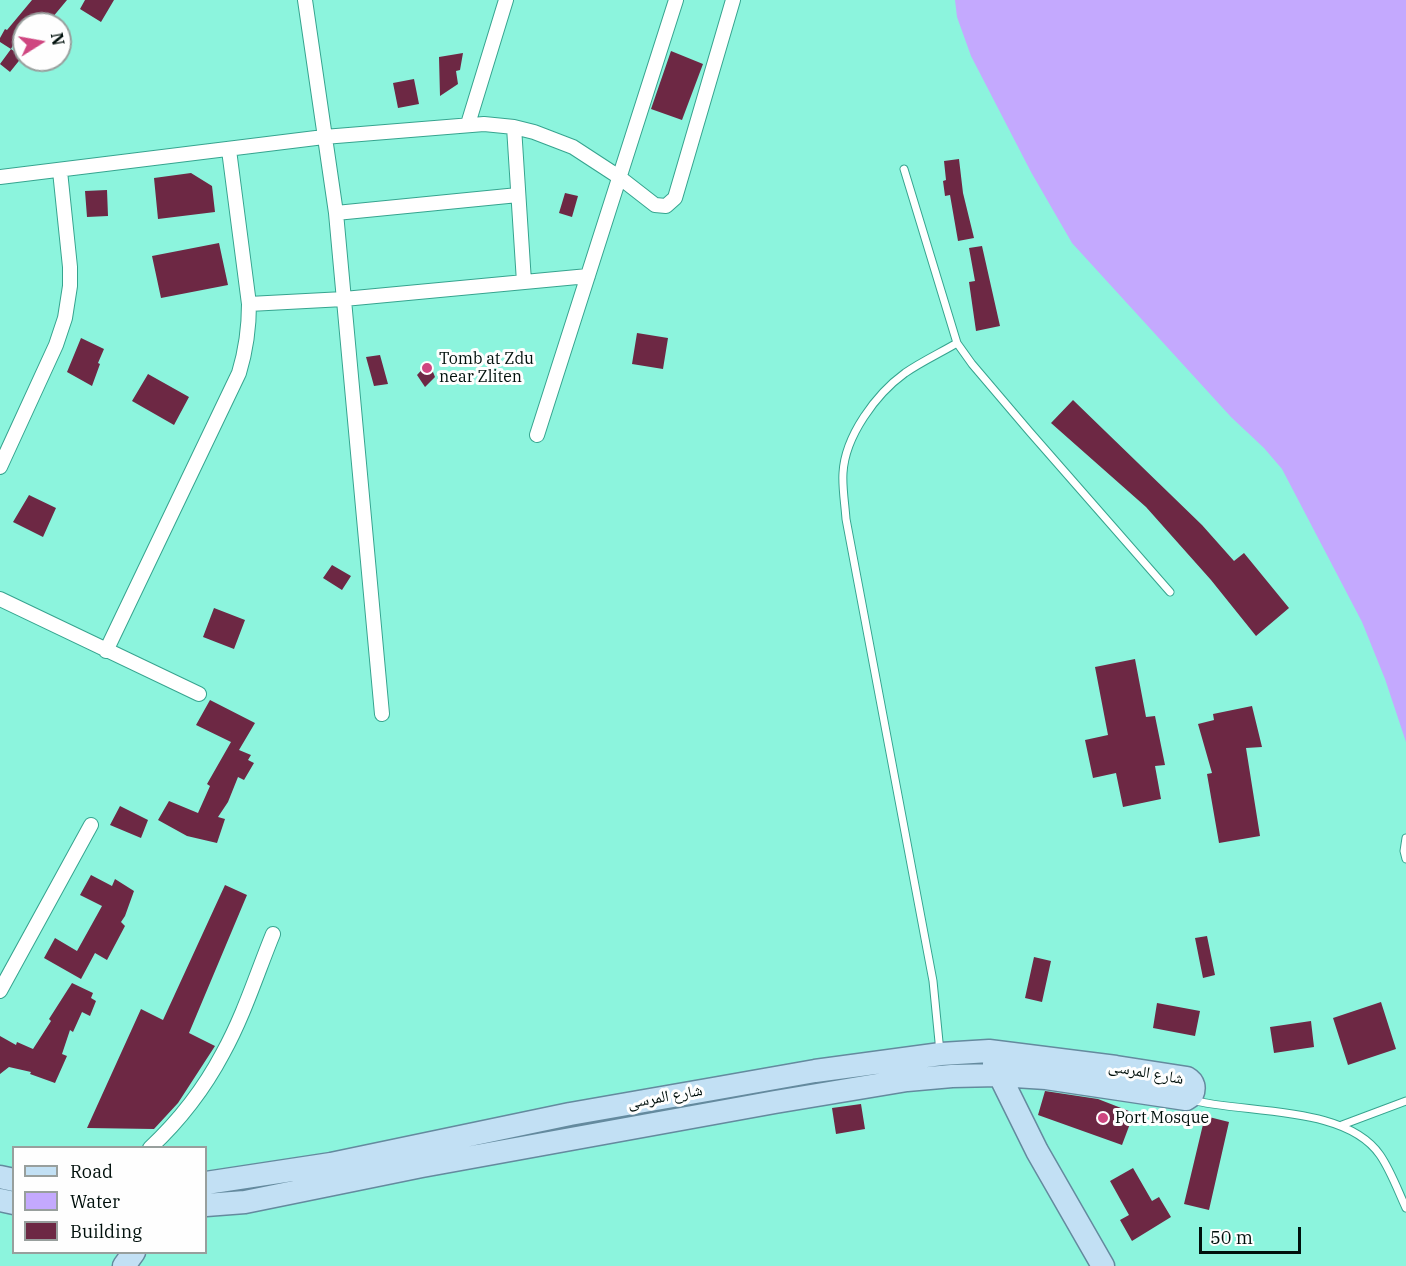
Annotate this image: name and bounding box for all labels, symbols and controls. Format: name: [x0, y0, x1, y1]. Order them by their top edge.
north arrow: [12, 12, 72, 72]
text: N: [47, 31, 69, 47]
place label: Tomb at Zdu near Zliten: [439, 349, 534, 387]
marker: Tomb at Zdu near Zliten: [420, 361, 434, 375]
street label: شارع المرسى: [1107, 1057, 1185, 1089]
street label: شارع المرسى: [626, 1081, 704, 1113]
place label: Port Mosque: [1115, 1108, 1209, 1128]
marker: Port Mosque: [1096, 1111, 1110, 1125]
legend: [12, 1146, 207, 1254]
text: Road: [70, 1160, 113, 1183]
text: Water: [70, 1190, 120, 1213]
scale bar: [1202, 1215, 1304, 1253]
text: Building: [70, 1220, 142, 1243]
text: 50 m: [1210, 1226, 1253, 1249]

